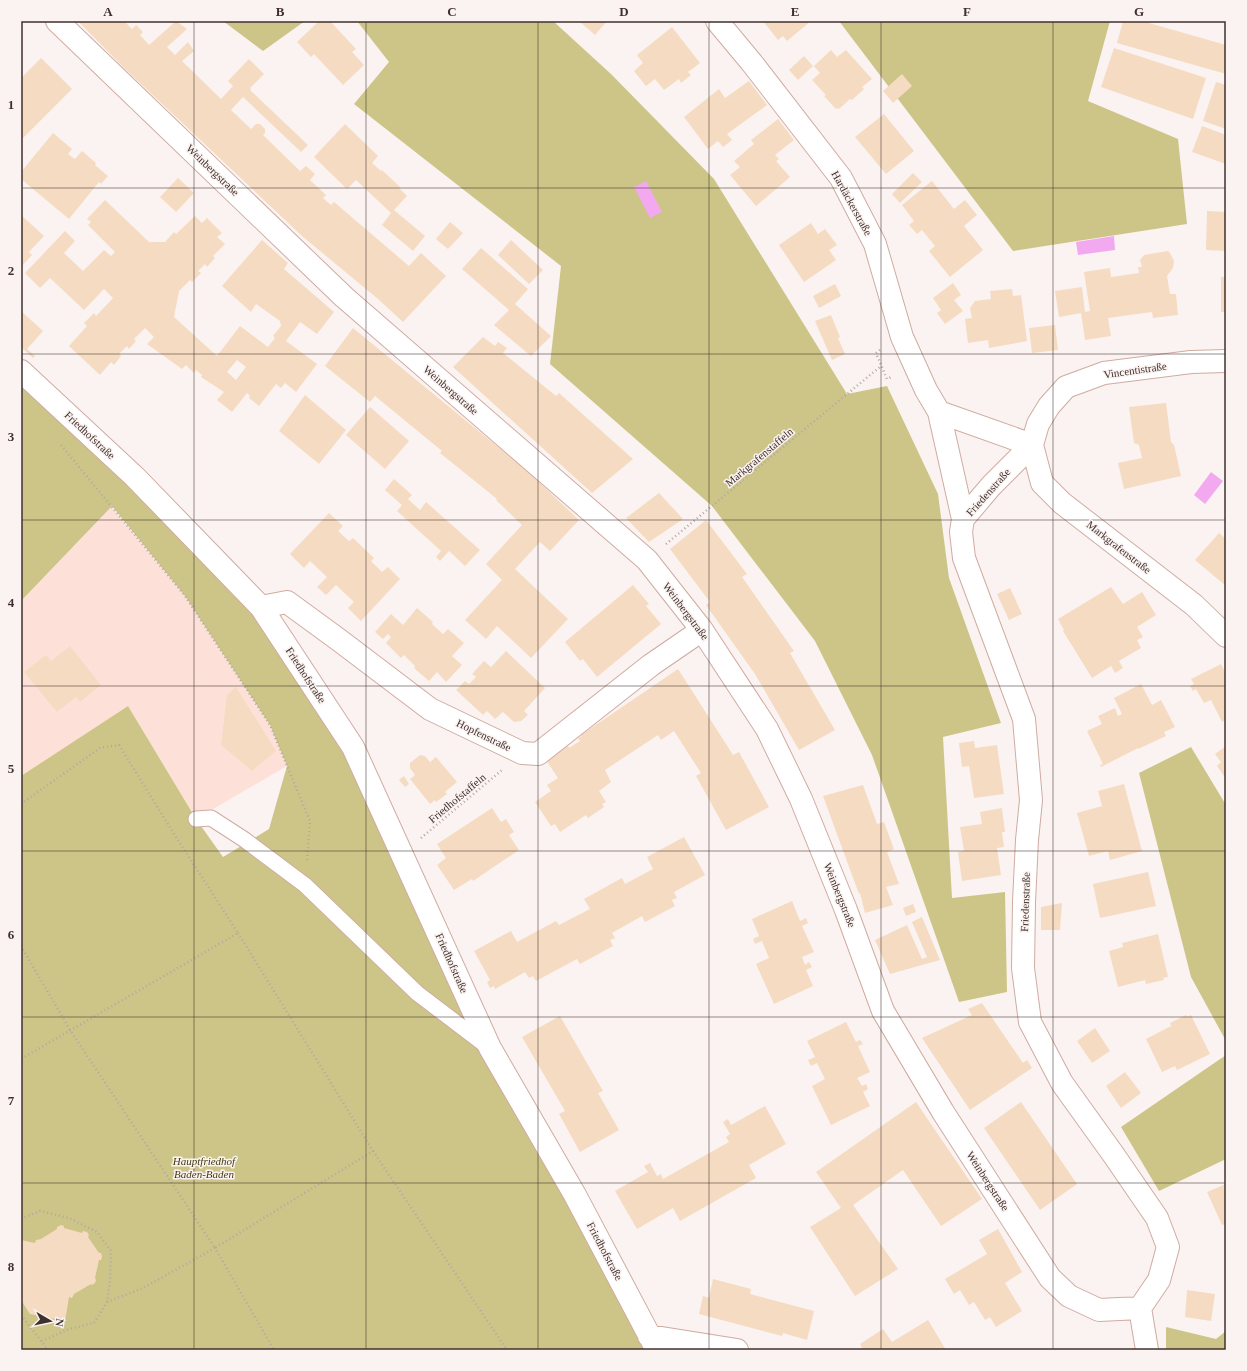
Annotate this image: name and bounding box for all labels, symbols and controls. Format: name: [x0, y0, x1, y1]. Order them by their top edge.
text: A: [103, 4, 113, 19]
text: B: [276, 4, 285, 19]
text: C: [447, 4, 457, 19]
text: D: [619, 4, 629, 19]
text: E: [791, 4, 799, 19]
text: F: [963, 4, 971, 19]
text: G: [1134, 4, 1144, 19]
text: 1: [8, 97, 14, 112]
street label: Weinbergstraße: [184, 142, 242, 198]
street label: Hardäckerstraße: [829, 169, 875, 238]
text: 2: [8, 263, 14, 278]
street label: Vincentistraße: [1103, 360, 1167, 380]
street label: Weinbergstraße: [421, 363, 481, 417]
street label: Friedhofstraße: [62, 409, 118, 461]
street label: Markgrafenstaffeln: [723, 425, 796, 489]
text: 3: [8, 429, 15, 444]
street label: Friedenstraße: [964, 466, 1013, 518]
street label: Markgrafenstraße: [1084, 518, 1154, 576]
street label: Weinbergstraße: [661, 580, 711, 642]
text: 4: [8, 595, 15, 610]
street label: Friedhofstraße: [283, 645, 329, 705]
street label: Hopfenstraße: [455, 717, 513, 753]
text: 5: [8, 761, 15, 776]
street label: Friedhofstaffeln: [426, 770, 488, 825]
street label: Weinbergstraße: [822, 861, 858, 929]
street label: Friedenstraße: [1018, 872, 1032, 932]
text: 6: [8, 927, 15, 942]
street label: Friedhofstraße: [433, 931, 471, 995]
text: 7: [8, 1093, 15, 1108]
street label: Weinbergstraße: [964, 1149, 1012, 1213]
park label: Hauptfriedhof Baden-Baden: [172, 1155, 237, 1180]
street label: Friedhofstraße: [585, 1220, 625, 1282]
text: 8: [8, 1259, 15, 1274]
north arrow: [30, 1301, 70, 1341]
text: N: [53, 1318, 66, 1327]

